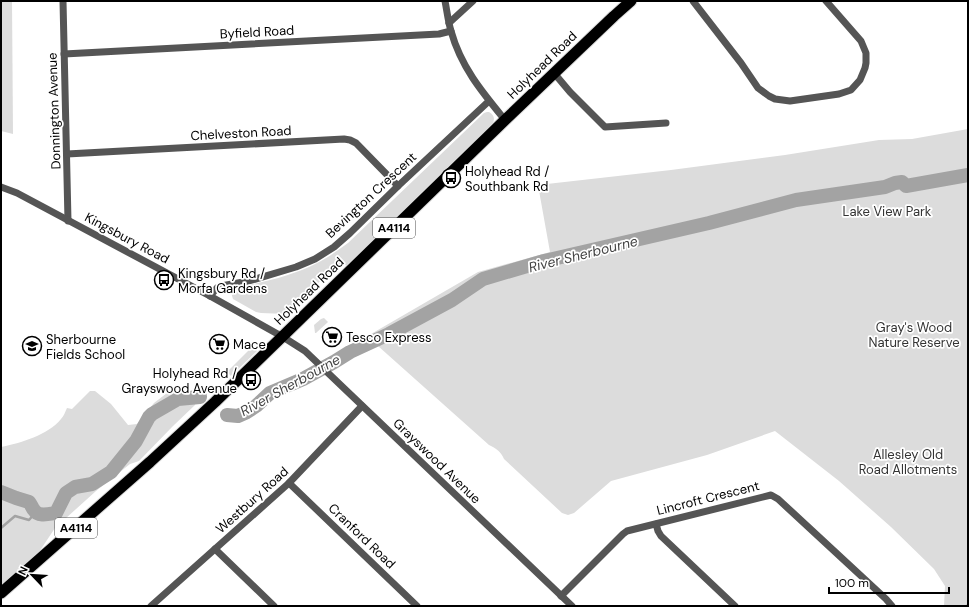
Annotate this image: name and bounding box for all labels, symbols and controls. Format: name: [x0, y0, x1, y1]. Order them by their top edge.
street label: Byfield Road: [219, 22, 295, 42]
street label: Holyhead Road: [504, 27, 580, 103]
street label: Donnington Avenue: [43, 52, 65, 170]
street label: Chelveston Road: [190, 122, 292, 144]
street label: Bevington Crescent: [322, 148, 420, 242]
place label: Holyhead Rd / Southbank Rd: [465, 163, 549, 195]
bus stop icon: Holyhead Rd / Southbank Rd: [440, 167, 462, 189]
park label: Lake View Park: [843, 203, 932, 220]
street label: Kingsbury Road: [82, 209, 172, 267]
road number: A4114: [373, 218, 415, 238]
water label: River Sherbourne: [527, 232, 639, 276]
street label: Holyhead Road: [271, 253, 347, 329]
place label: Kingsbury Rd / Morfa Gardens: [178, 265, 267, 297]
bus stop icon: Kingsbury Rd / Morfa Gardens: [153, 269, 175, 291]
park label: Gray's Wood Nature Reserve: [868, 319, 960, 351]
supermarket icon: Tesco Express: [321, 326, 343, 348]
place label: Tesco Express: [346, 329, 432, 346]
place label: Sherbourne Fields School: [46, 331, 125, 363]
supermarket icon: Mace: [208, 333, 230, 355]
school or university icon: Sherbourne Fields School: [21, 335, 43, 357]
place label: Mace: [233, 336, 266, 353]
water label: River Sherbourne: [237, 350, 343, 420]
place label: Holyhead Rd / Grayswood Avenue: [121, 365, 237, 397]
bus stop icon: Holyhead Rd / Grayswood Avenue: [240, 369, 262, 391]
street label: Grayswood Avenue: [390, 415, 484, 507]
park label: Allesley Old Road Allotments: [859, 446, 957, 478]
street label: Westbury Road: [212, 463, 292, 537]
street label: Lincroft Crescent: [655, 477, 761, 519]
street label: Cranford Road: [325, 500, 399, 572]
road number: A4114: [55, 518, 97, 538]
north arrow: [12, 555, 52, 595]
text: N: [15, 564, 31, 577]
scale bar: [829, 569, 949, 595]
text: 100 m: [835, 575, 869, 591]

